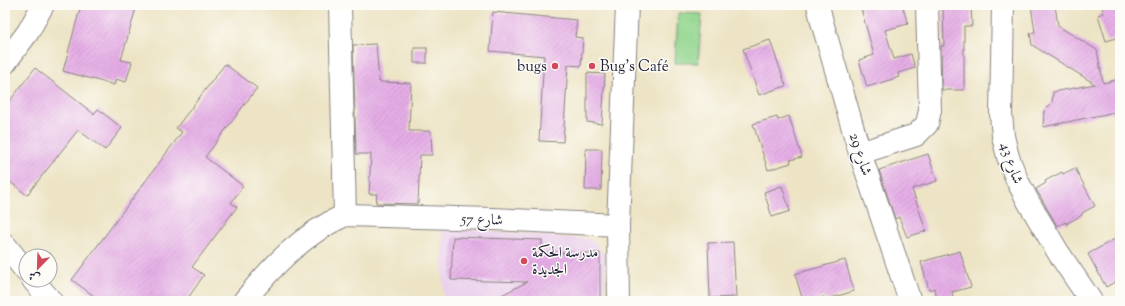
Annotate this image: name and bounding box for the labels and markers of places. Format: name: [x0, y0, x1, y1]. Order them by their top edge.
place label: bugs: [517, 57, 547, 78]
place label: Bug's Café: [600, 57, 669, 78]
marker: bugs: [550, 61, 560, 71]
marker: Bug's Café: [587, 61, 597, 71]
place label: مدرسة الحكمة الجديدة: [532, 243, 598, 281]
marker: مدرسة الحكمة الجديدة: [519, 256, 529, 266]

